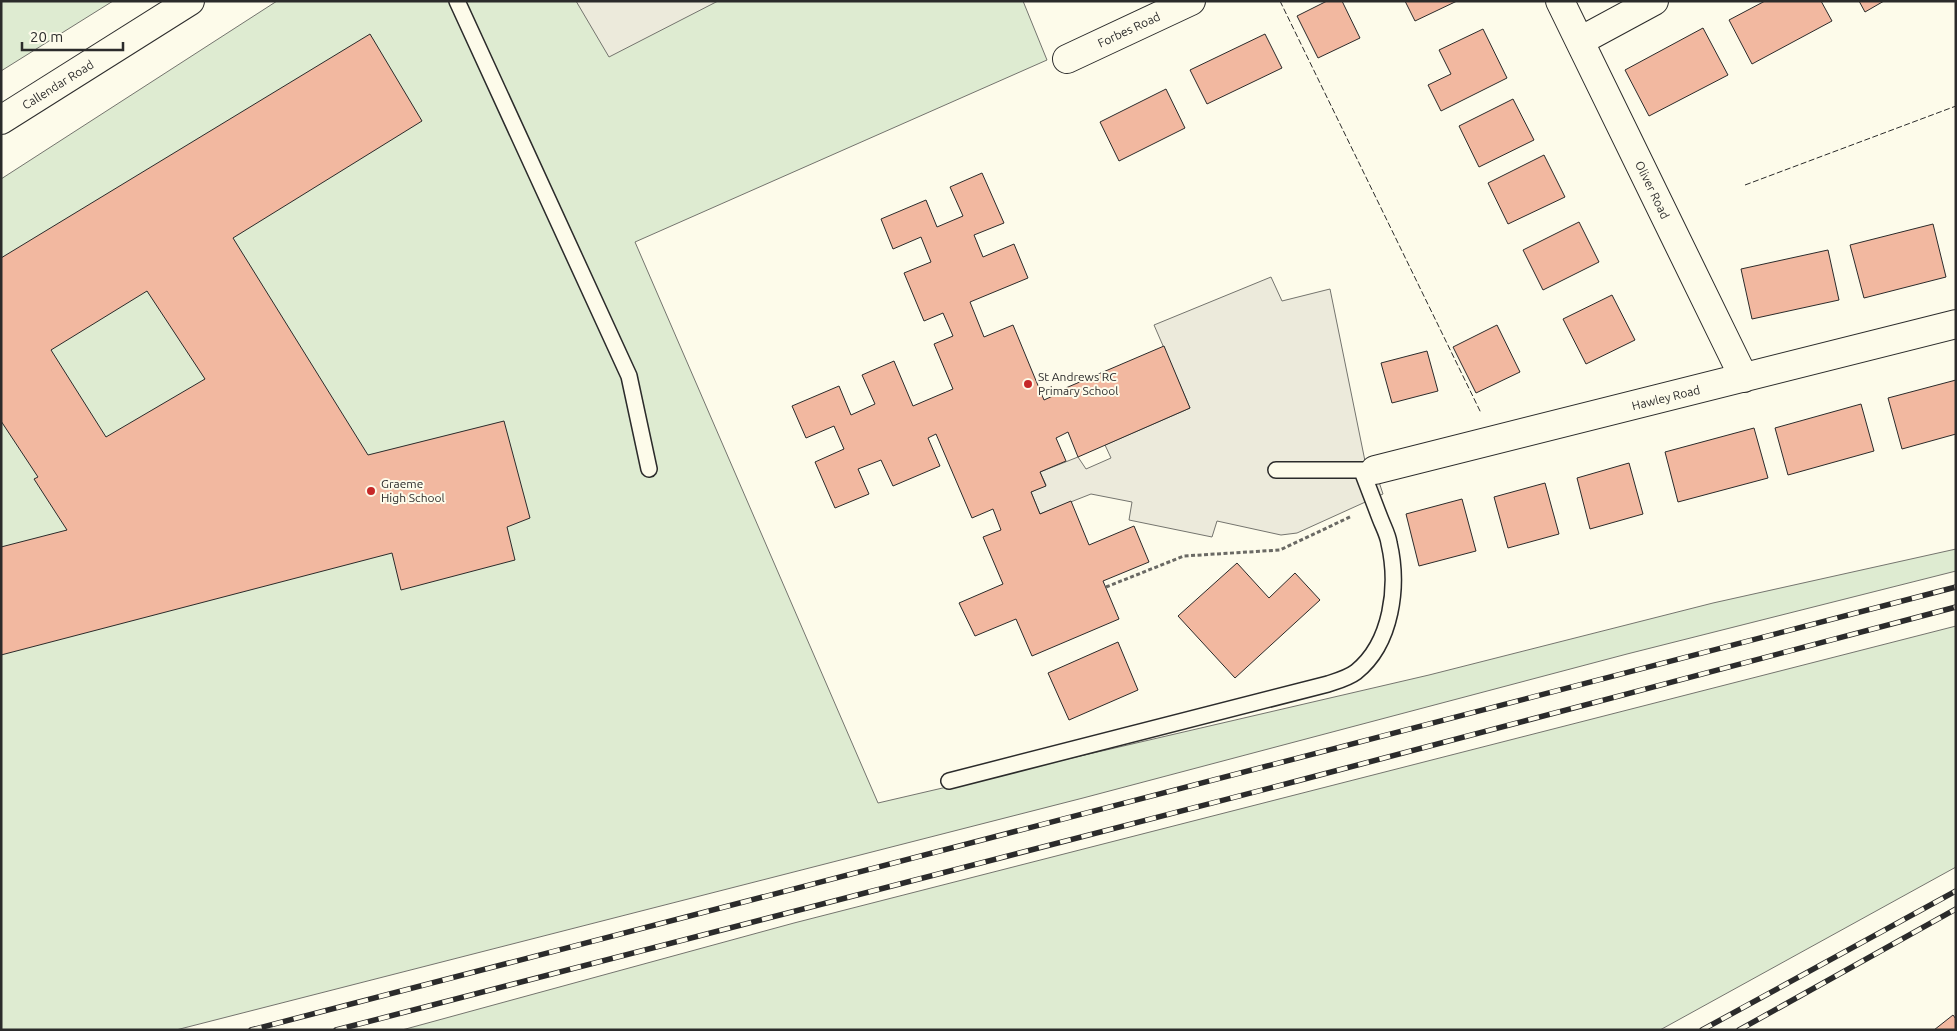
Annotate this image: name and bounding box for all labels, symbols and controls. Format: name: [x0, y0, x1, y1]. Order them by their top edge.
street label: Forbes Road: [1096, 9, 1162, 50]
scale bar: [22, 20, 124, 52]
text: 20 m: [30, 28, 63, 45]
street label: Callendar Road: [20, 57, 96, 112]
street label: Oliver Road: [1633, 159, 1672, 221]
place label: St Andrews RC Primary School: [1038, 370, 1118, 397]
marker: St Andrews RC Primary School: [1022, 378, 1034, 390]
street label: Hawley Road: [1630, 383, 1701, 412]
place label: Graeme High School: [381, 477, 445, 504]
marker: Graeme High School: [365, 485, 377, 497]

